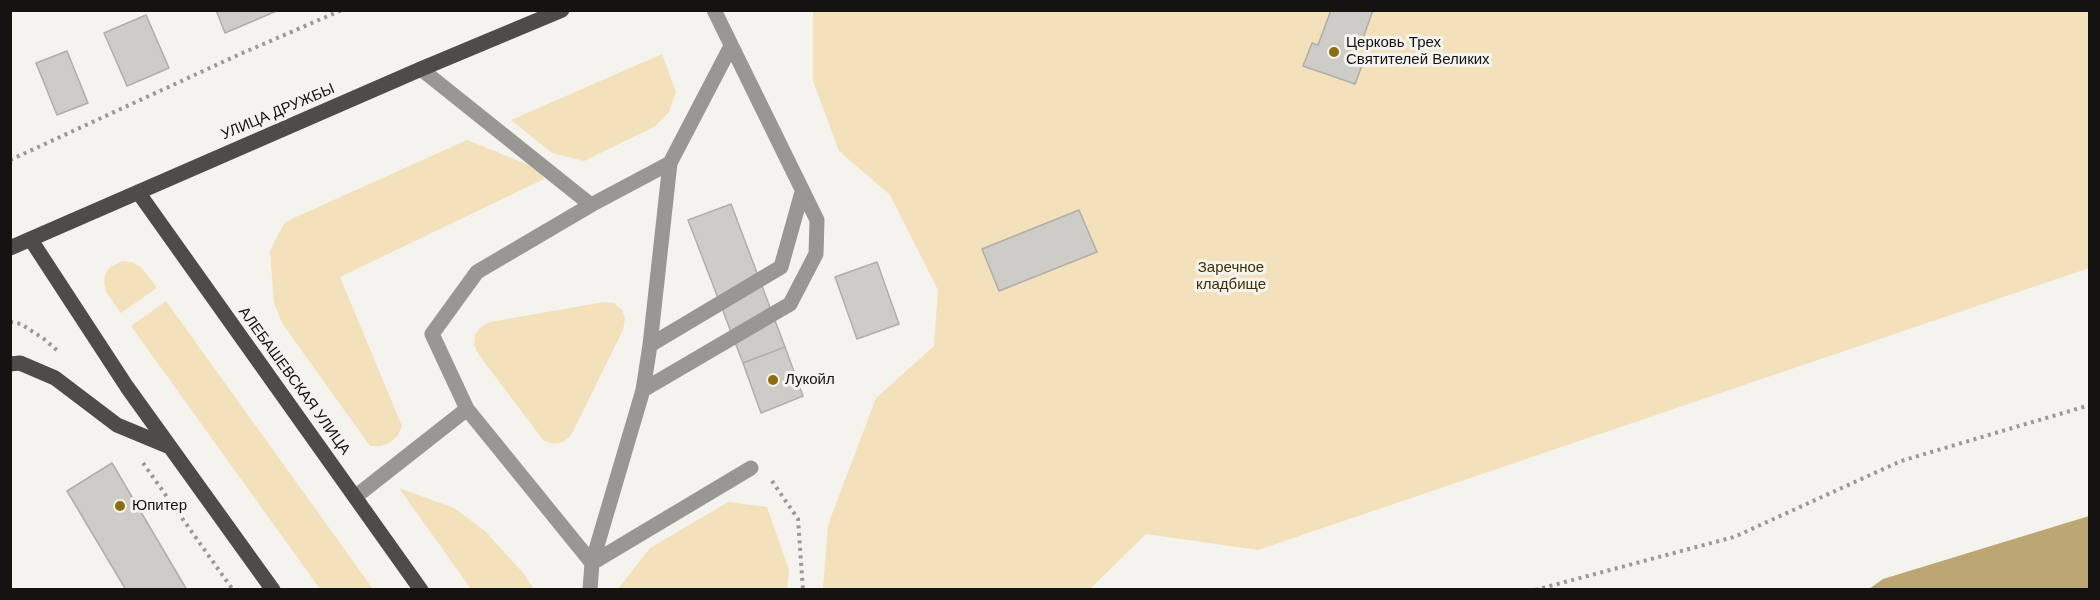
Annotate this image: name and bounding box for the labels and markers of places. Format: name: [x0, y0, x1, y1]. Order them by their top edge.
place label: Церковь Трех Святителей Великих: [1346, 34, 1490, 69]
marker: Церковь Трех Святителей Великих: [1327, 45, 1341, 59]
place label: Лукойл: [785, 371, 835, 389]
marker: Лукойл: [766, 373, 780, 387]
place label: Юпитер: [132, 497, 187, 515]
marker: Юпитер: [113, 499, 127, 513]

